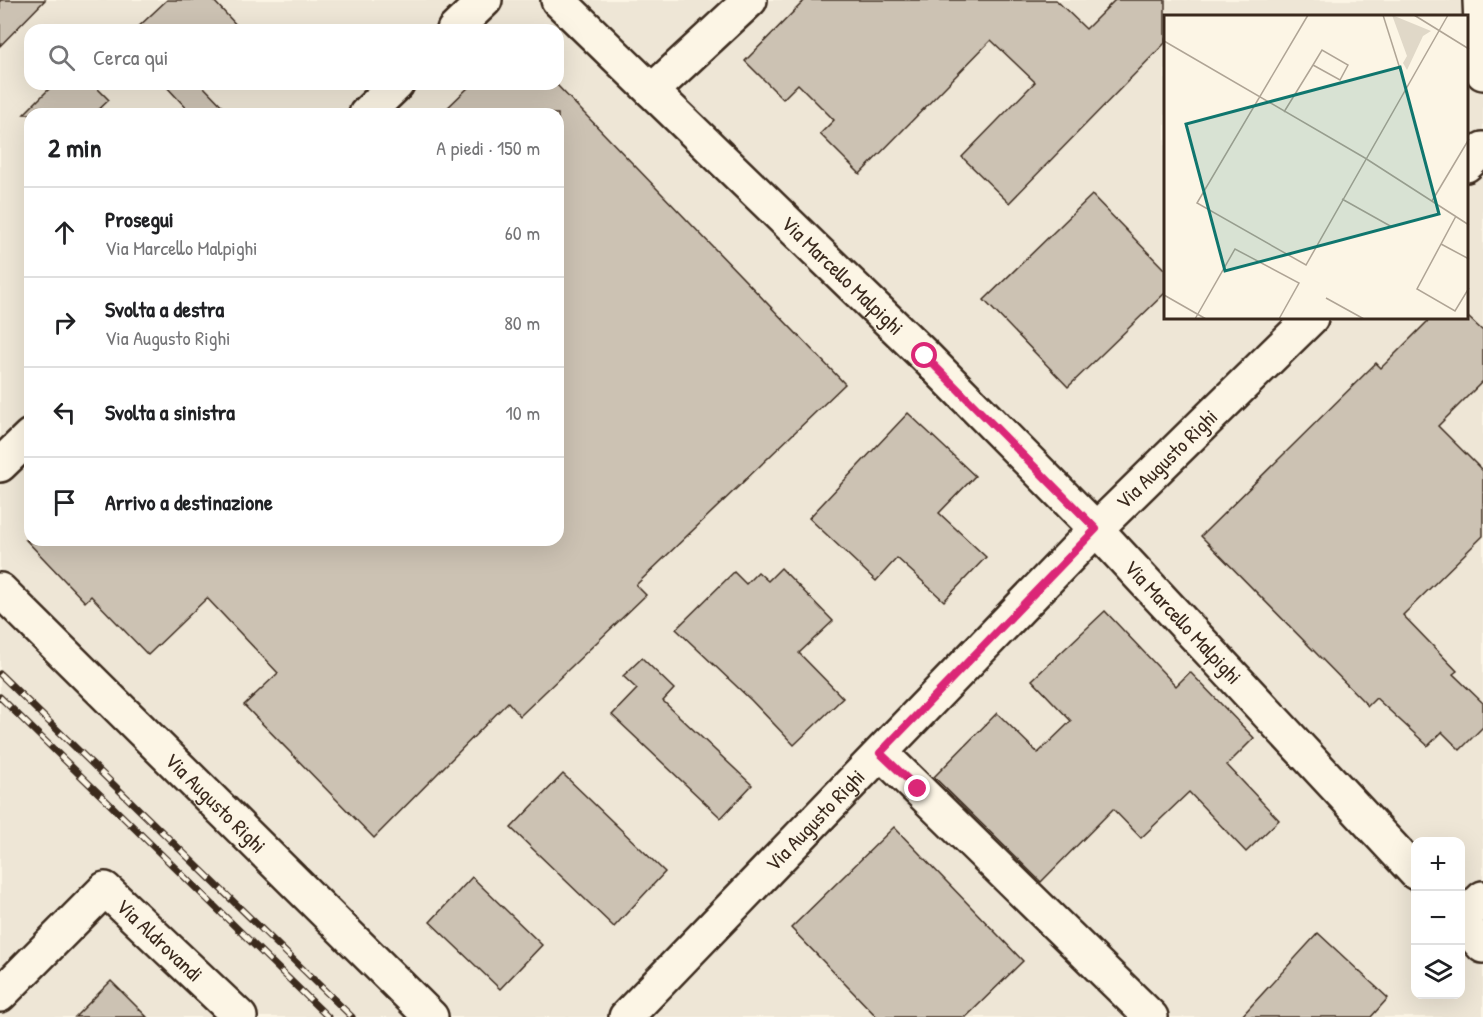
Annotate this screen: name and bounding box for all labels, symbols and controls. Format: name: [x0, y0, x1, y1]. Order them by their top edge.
inset map: [1164, 15, 1468, 320]
search box: [24, 24, 564, 90]
icon: search: [45, 41, 78, 74]
text: Cerca qui: [93, 42, 168, 72]
text: 2 min: [48, 130, 101, 165]
text: A piedi · 150 m: [436, 134, 540, 161]
text: Prosegui: [105, 204, 174, 234]
street label: Via Marcello Malpighi: [775, 209, 910, 342]
icon: ahead: [48, 216, 81, 249]
text: 60 m: [505, 219, 540, 246]
text: Via Marcello Malpighi: [105, 234, 257, 261]
text: Svolta a destra: [105, 294, 224, 324]
icon: right: [48, 306, 81, 339]
text: 80 m: [504, 309, 540, 336]
text: Via Augusto Righi: [105, 324, 230, 351]
route start: [911, 342, 937, 368]
icon: left: [48, 396, 81, 429]
text: Svolta a sinistra: [105, 397, 235, 427]
text: 10 m: [506, 399, 540, 426]
street label: Via Augusto Righi: [1109, 402, 1224, 515]
icon: arrive: [48, 486, 81, 519]
text: Arrivo a destinazione: [105, 487, 273, 517]
street label: Via Marcello Malpighi: [1118, 553, 1248, 691]
street label: Via Augusto Righi: [159, 746, 273, 860]
street label: Via Augusto Righi: [759, 762, 871, 878]
route end: [904, 775, 930, 801]
map controls: [1411, 837, 1465, 999]
button: +: [1411, 837, 1465, 891]
button: −: [1411, 891, 1465, 945]
street label: Via Aldrovandi: [110, 892, 209, 988]
button: layers: [1411, 945, 1465, 999]

